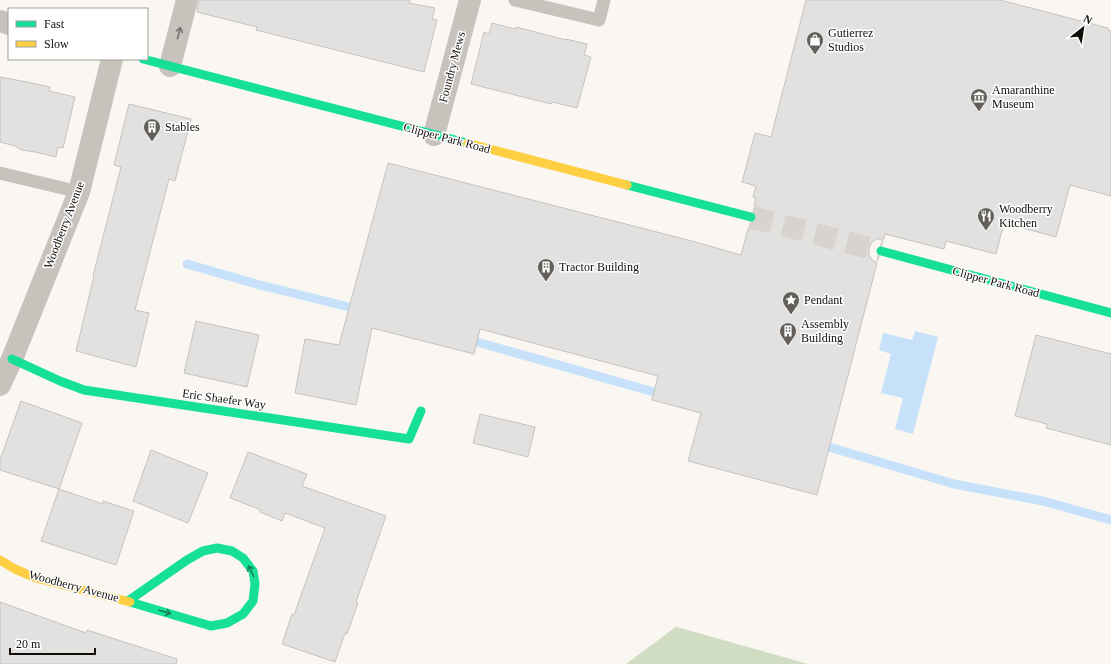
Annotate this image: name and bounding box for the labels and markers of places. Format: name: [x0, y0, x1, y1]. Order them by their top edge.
place label: Gutierrez Studios: [828, 26, 873, 54]
shop icon: Gutierrez Studios: [805, 30, 825, 55]
place label: Amaranthine Museum: [992, 83, 1055, 111]
museum icon: Amaranthine Museum: [969, 87, 989, 112]
building icon: Stables: [142, 117, 162, 142]
place label: Stables: [165, 120, 200, 134]
place label: Woodberry Kitchen: [999, 202, 1053, 230]
restaurant icon: Woodberry Kitchen: [976, 206, 996, 231]
building icon: Tractor Building: [536, 257, 556, 282]
place label: Tractor Building: [559, 260, 639, 274]
place icon: Pendant: [781, 290, 801, 315]
place label: Pendant: [804, 293, 843, 307]
place label: Assembly Building: [801, 317, 849, 345]
building icon: Assembly Building: [778, 321, 798, 346]

